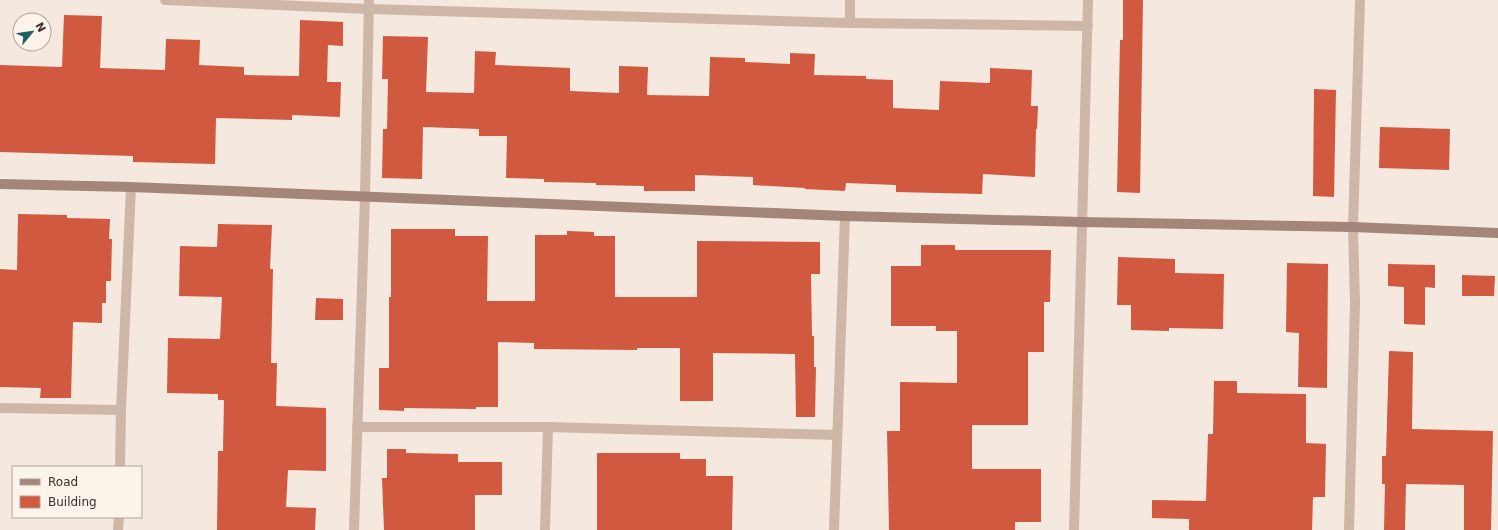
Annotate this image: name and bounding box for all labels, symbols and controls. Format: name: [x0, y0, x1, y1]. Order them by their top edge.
north arrow: [12, 12, 52, 52]
text: N: [32, 20, 48, 35]
legend: [12, 466, 142, 518]
text: Road: [48, 475, 78, 489]
text: Building: [48, 495, 97, 509]

